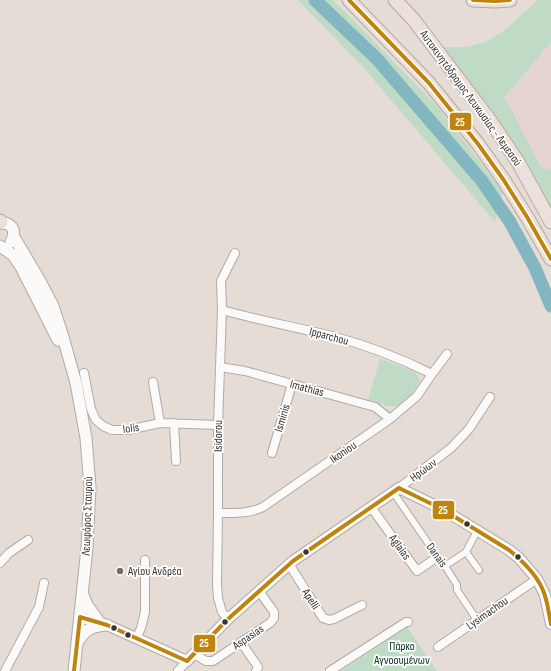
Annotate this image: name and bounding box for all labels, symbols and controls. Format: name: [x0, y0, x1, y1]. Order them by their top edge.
street label: Αυτοκινητόδρομος Λευκωσίας - Λεμεσού: [416, 27, 525, 169]
line badge: 25: [449, 112, 472, 131]
text: 25: [455, 116, 465, 129]
street label: Ipparchou: [308, 324, 350, 349]
street label: Imathias: [288, 377, 326, 400]
street label: Isminis: [271, 402, 294, 434]
street label: Iolis: [122, 420, 140, 437]
street label: Isidorou: [211, 420, 226, 452]
street label: Ikoniou: [327, 438, 360, 467]
street label: Ηρώων: [407, 455, 440, 485]
street label: Λεωφόρος Σταυρού: [79, 476, 96, 557]
line badge: 25: [432, 500, 455, 520]
text: 25: [438, 504, 448, 517]
unlabelled marker: [462, 519, 472, 529]
street label: Aglaias: [385, 531, 414, 563]
street label: Danais: [423, 540, 451, 571]
unlabelled marker: [301, 547, 311, 557]
unlabelled marker: [513, 552, 523, 562]
place label: Αγίου Ανδρέα: [127, 564, 181, 579]
marker: Αγίου Ανδρέα: [115, 566, 125, 576]
street label: Apelli: [298, 585, 323, 613]
street label: Lysimachou: [463, 594, 511, 633]
unlabelled marker: [220, 617, 230, 627]
street label: Aspasias: [229, 622, 267, 654]
unlabelled marker: [109, 623, 119, 633]
unlabelled marker: [123, 630, 133, 640]
line badge: 25: [193, 634, 216, 653]
text: 25: [199, 637, 209, 650]
park label: Πάρκο Αγνοουμένων: [373, 639, 430, 668]

